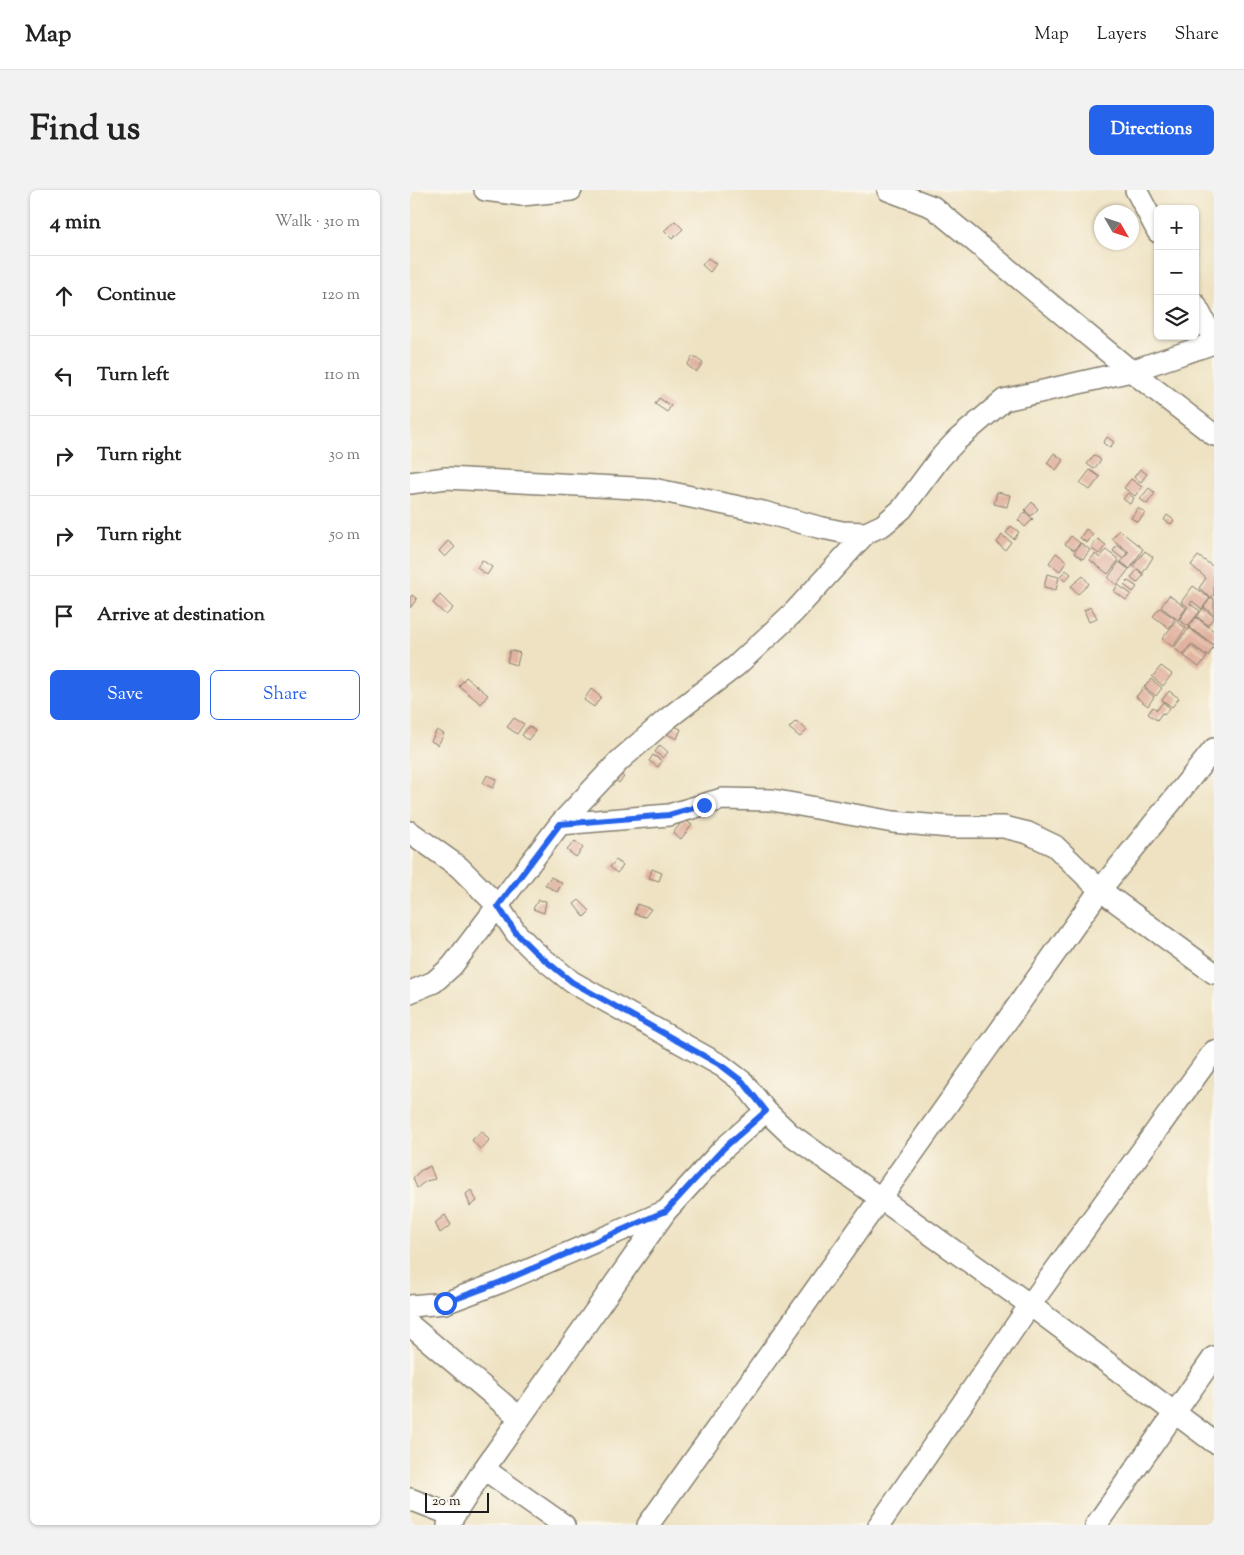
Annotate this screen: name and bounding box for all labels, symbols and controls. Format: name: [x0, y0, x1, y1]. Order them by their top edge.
text: Map: [25, 18, 71, 52]
text: Map: [1034, 22, 1069, 48]
text: Layers: [1097, 22, 1147, 48]
text: Share: [1175, 22, 1219, 48]
text: Find us: [30, 105, 140, 156]
button: Directions: [1089, 105, 1214, 155]
north arrow: [1094, 205, 1139, 250]
map controls: [1154, 205, 1199, 340]
button: +: [1154, 205, 1199, 250]
text: 4 min: [50, 208, 101, 238]
text: Walk · 310 m: [275, 211, 360, 234]
button: −: [1154, 250, 1199, 295]
icon: ahead: [50, 282, 78, 310]
text: Continue: [97, 282, 176, 309]
text: 120 m: [322, 284, 360, 307]
button: layers: [1154, 295, 1199, 340]
icon: left: [50, 362, 78, 390]
text: Turn left: [97, 362, 169, 389]
text: 110 m: [324, 364, 360, 387]
icon: right: [50, 442, 78, 470]
text: Turn right: [97, 442, 181, 469]
text: 30 m: [329, 444, 360, 467]
icon: right: [50, 522, 78, 550]
text: Turn right: [97, 522, 181, 549]
text: 50 m: [329, 524, 360, 547]
icon: arrive: [50, 602, 78, 630]
text: Arrive at destination: [97, 602, 265, 629]
button: Save: [50, 670, 200, 720]
button: Share: [210, 670, 360, 720]
route end: [693, 794, 716, 817]
route start: [434, 1292, 457, 1315]
scale bar: [425, 1490, 489, 1513]
text: 20 m: [432, 1492, 461, 1512]

